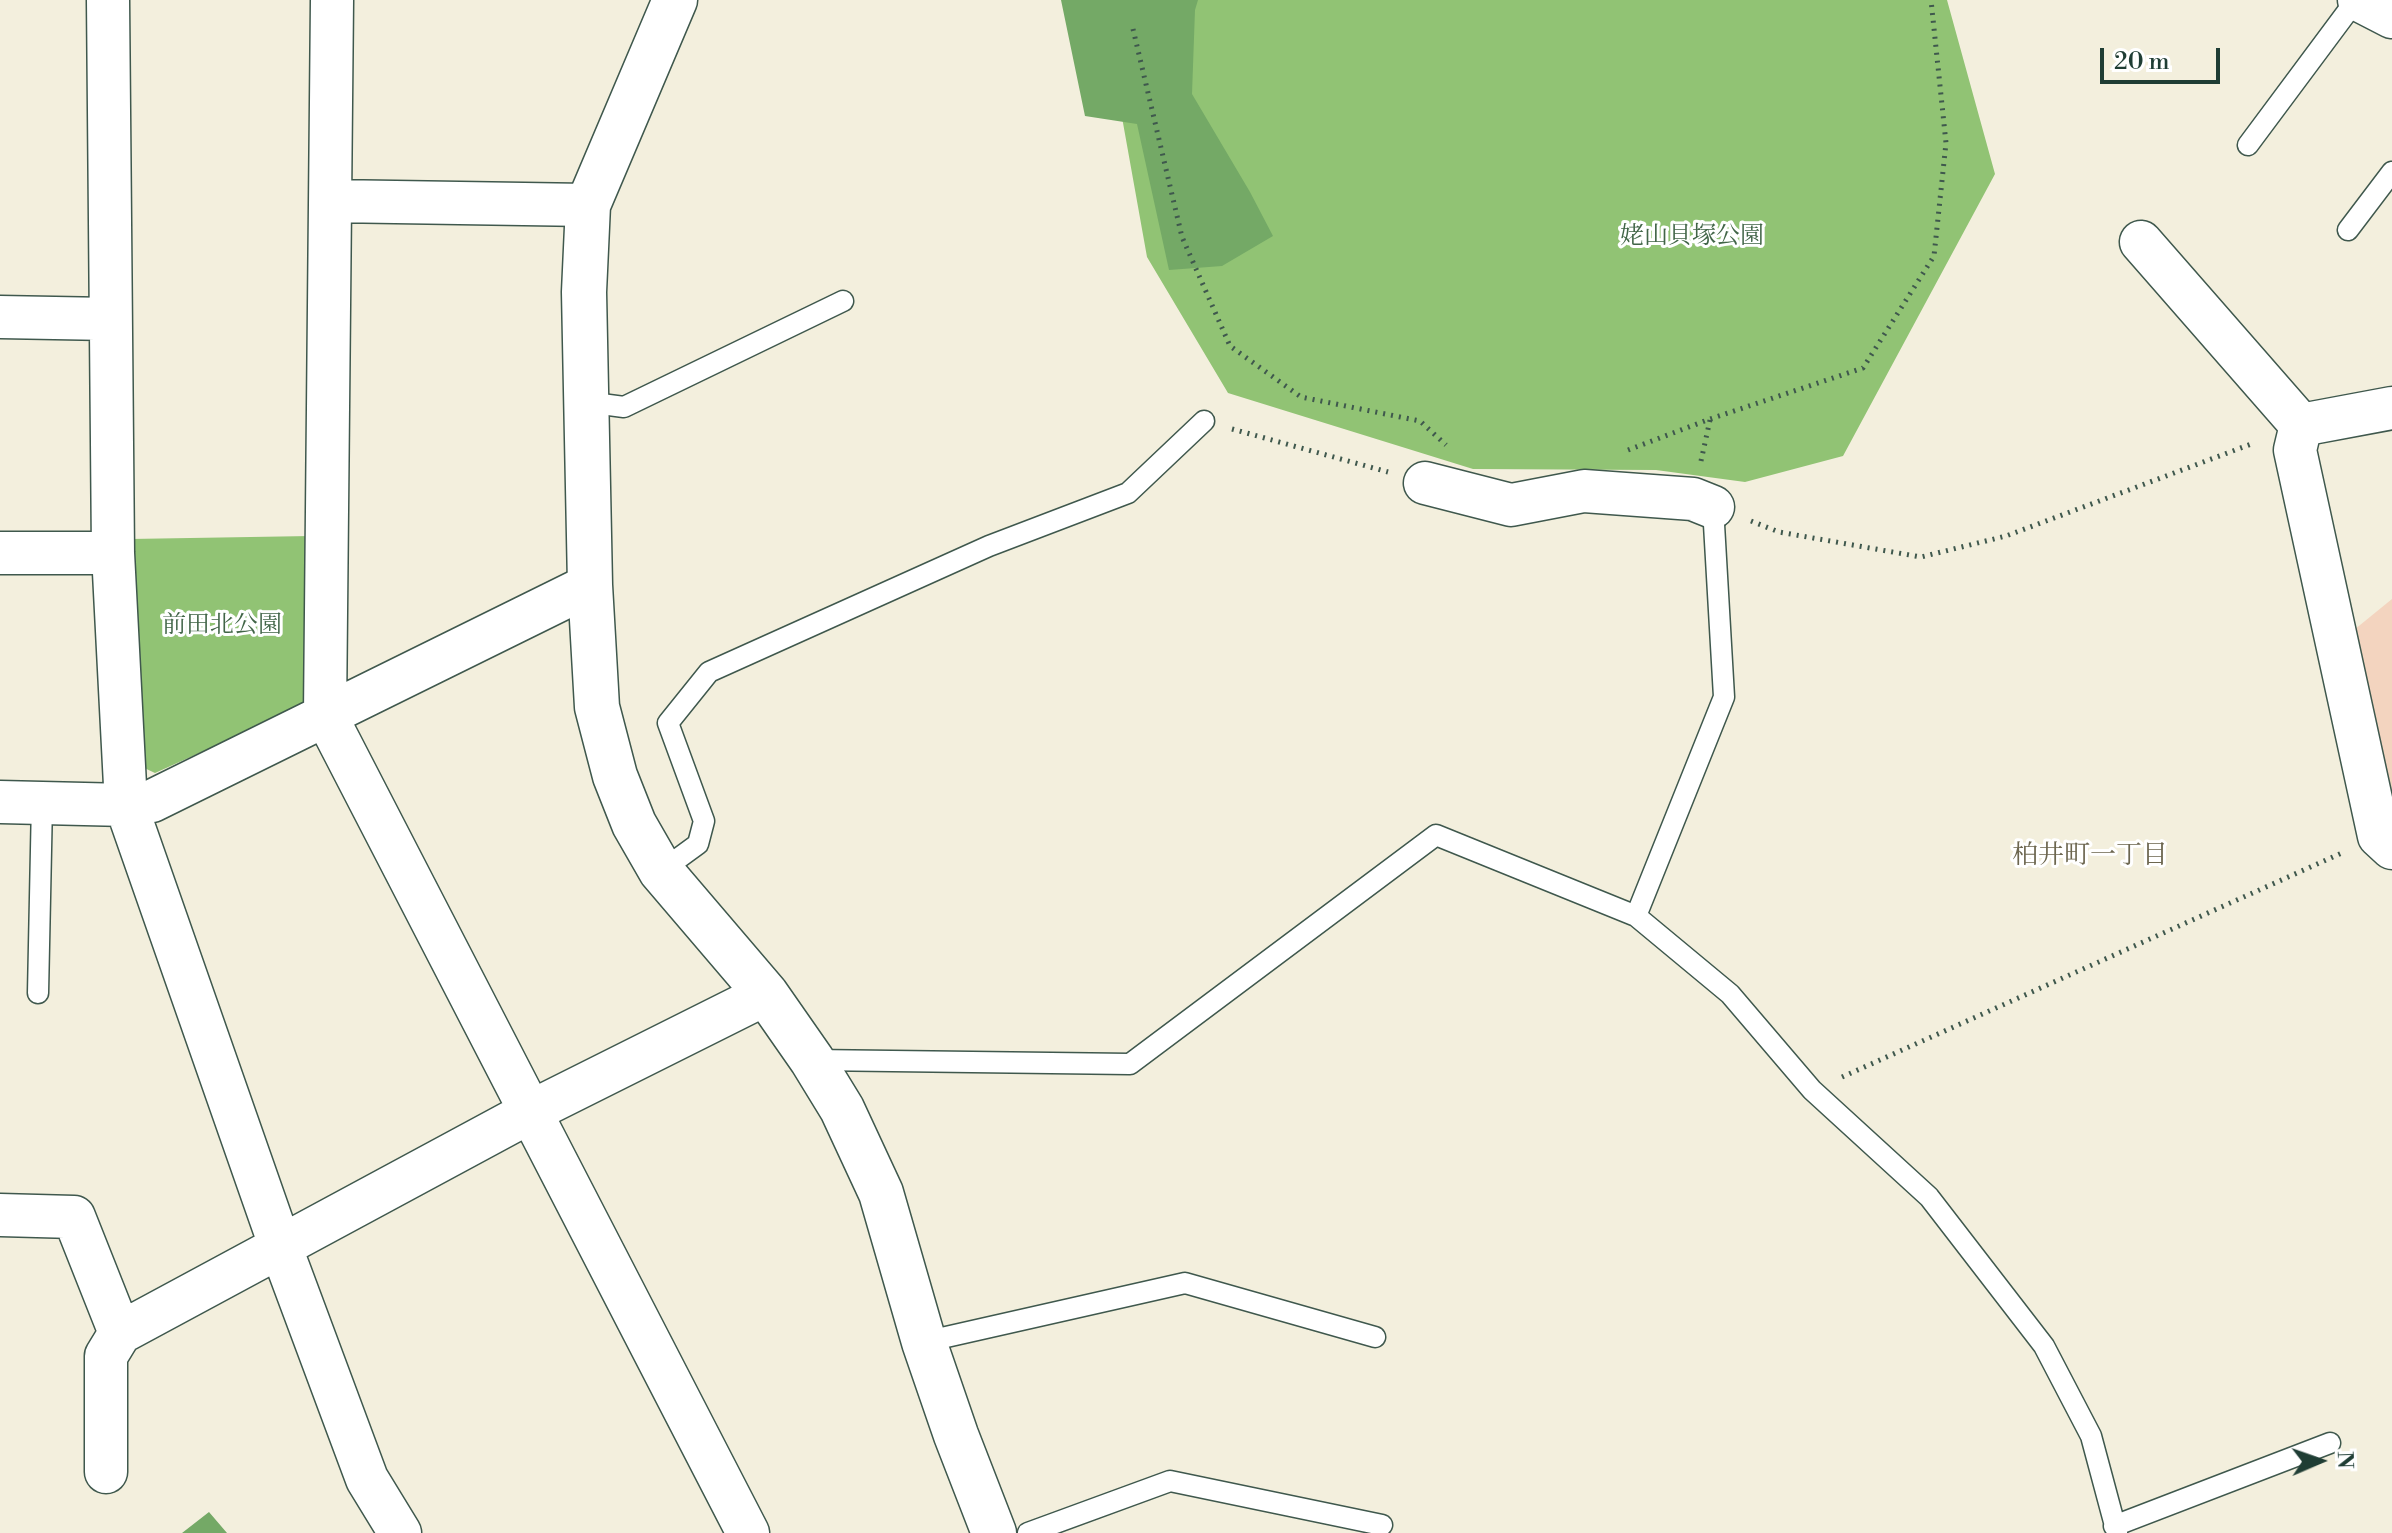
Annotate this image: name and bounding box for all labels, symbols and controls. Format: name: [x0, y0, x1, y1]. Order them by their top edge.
scale bar: [2104, 32, 2224, 82]
text: 20 m: [2114, 47, 2170, 77]
park label: 姥山貝塚公園: [1620, 223, 1764, 251]
park label: 前田北公園: [162, 612, 282, 640]
district label: 柏井町一丁目: [2012, 841, 2168, 873]
north arrow: [2280, 1421, 2360, 1501]
text: N: [2331, 1451, 2358, 1469]

